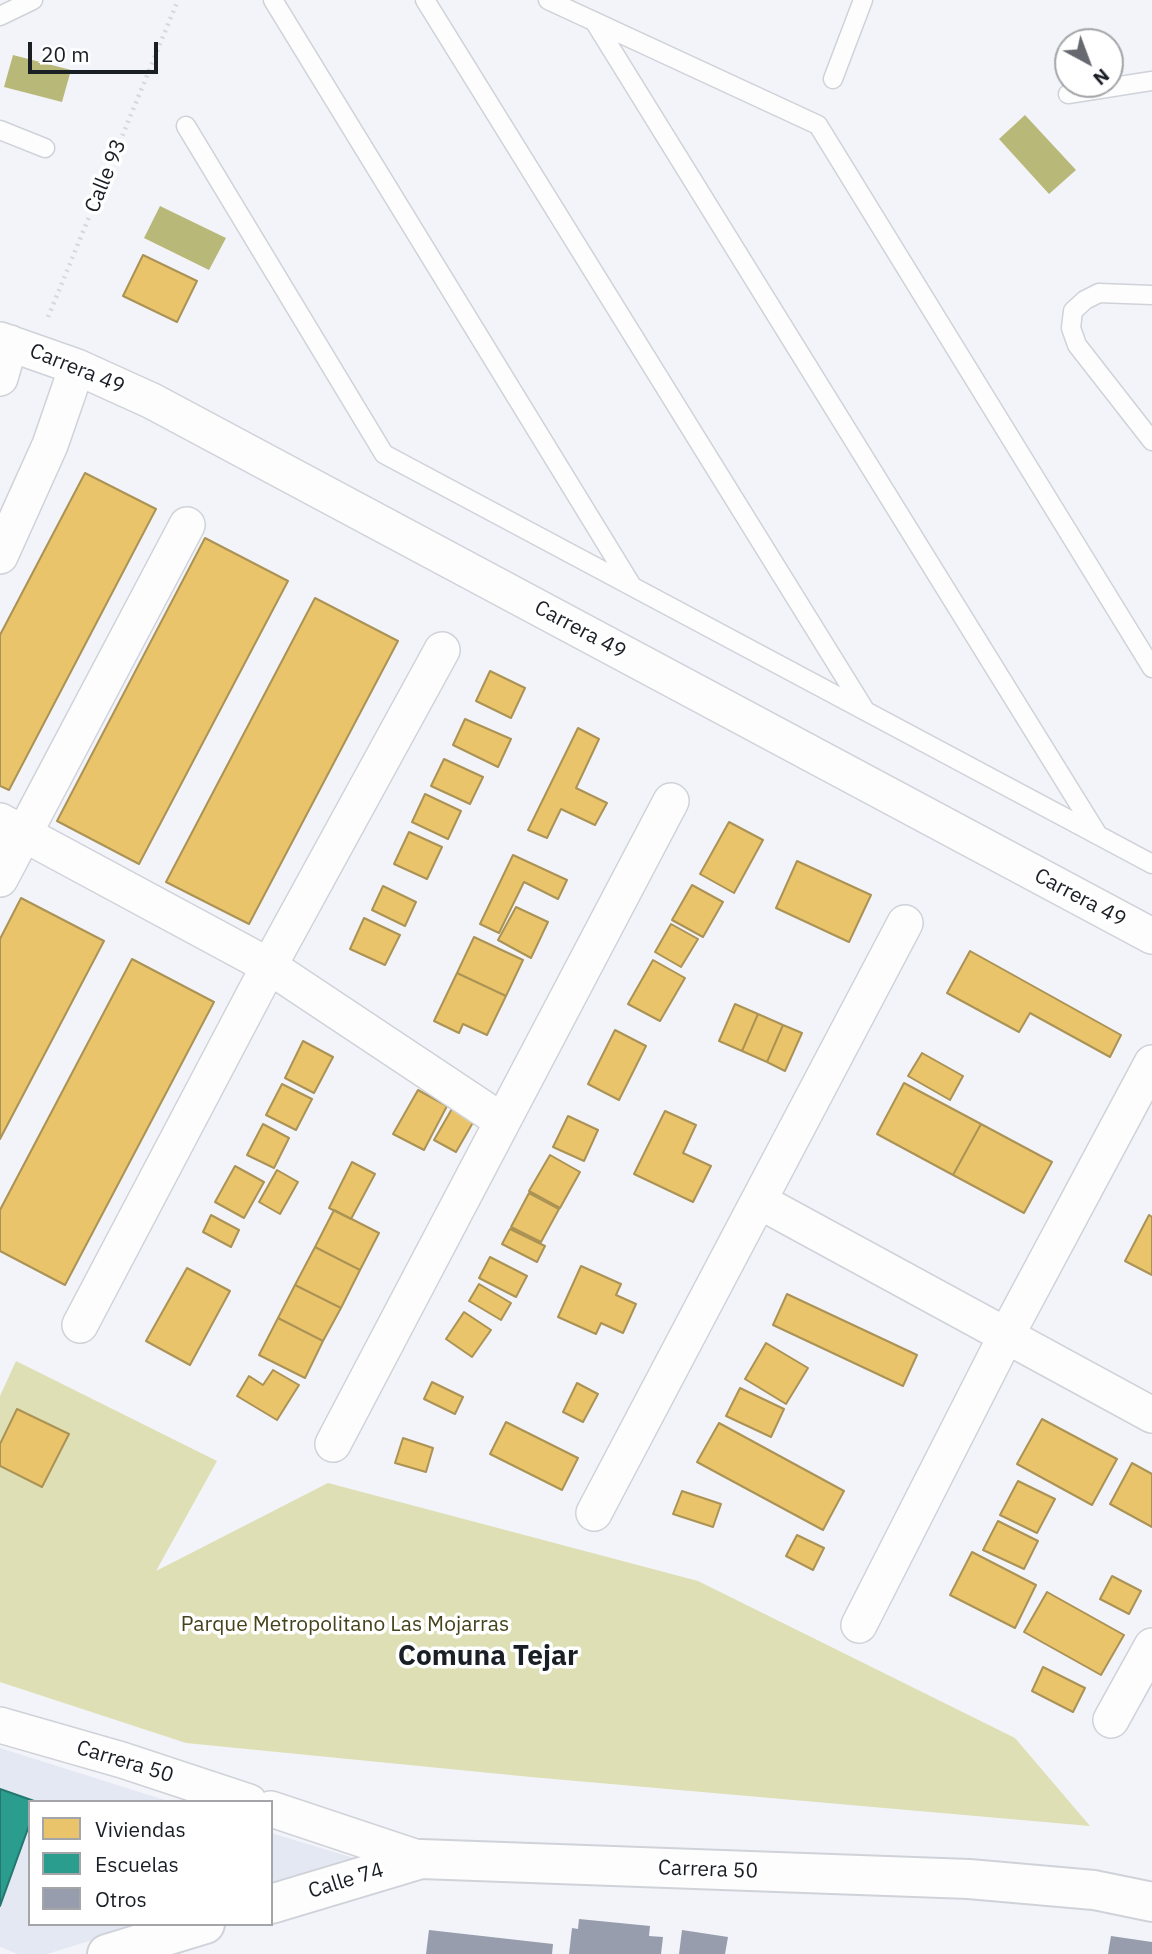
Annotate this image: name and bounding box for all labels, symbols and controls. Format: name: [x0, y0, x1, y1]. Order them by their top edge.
scale bar: [32, 28, 161, 72]
north arrow: [1054, 28, 1124, 98]
text: 20 m: [41, 40, 90, 68]
text: N: [1088, 64, 1115, 91]
street label: Calle 93: [80, 135, 132, 217]
street label: Carrera 49: [26, 339, 128, 399]
street label: Carrera 49: [530, 595, 630, 665]
street label: Carrera 49: [1030, 863, 1130, 933]
park label: Parque Metropolitano Las Mojarras: [181, 1612, 509, 1638]
district label: Comuna Tejar: [398, 1640, 578, 1674]
street label: Carrera 50: [73, 1735, 177, 1789]
legend: [28, 1800, 273, 1926]
text: Viviendas: [95, 1815, 186, 1843]
text: Escuelas: [95, 1850, 179, 1878]
street label: Carrera 50: [658, 1856, 758, 1884]
street label: Calle 74: [305, 1858, 387, 1904]
text: Otros: [95, 1885, 147, 1913]

